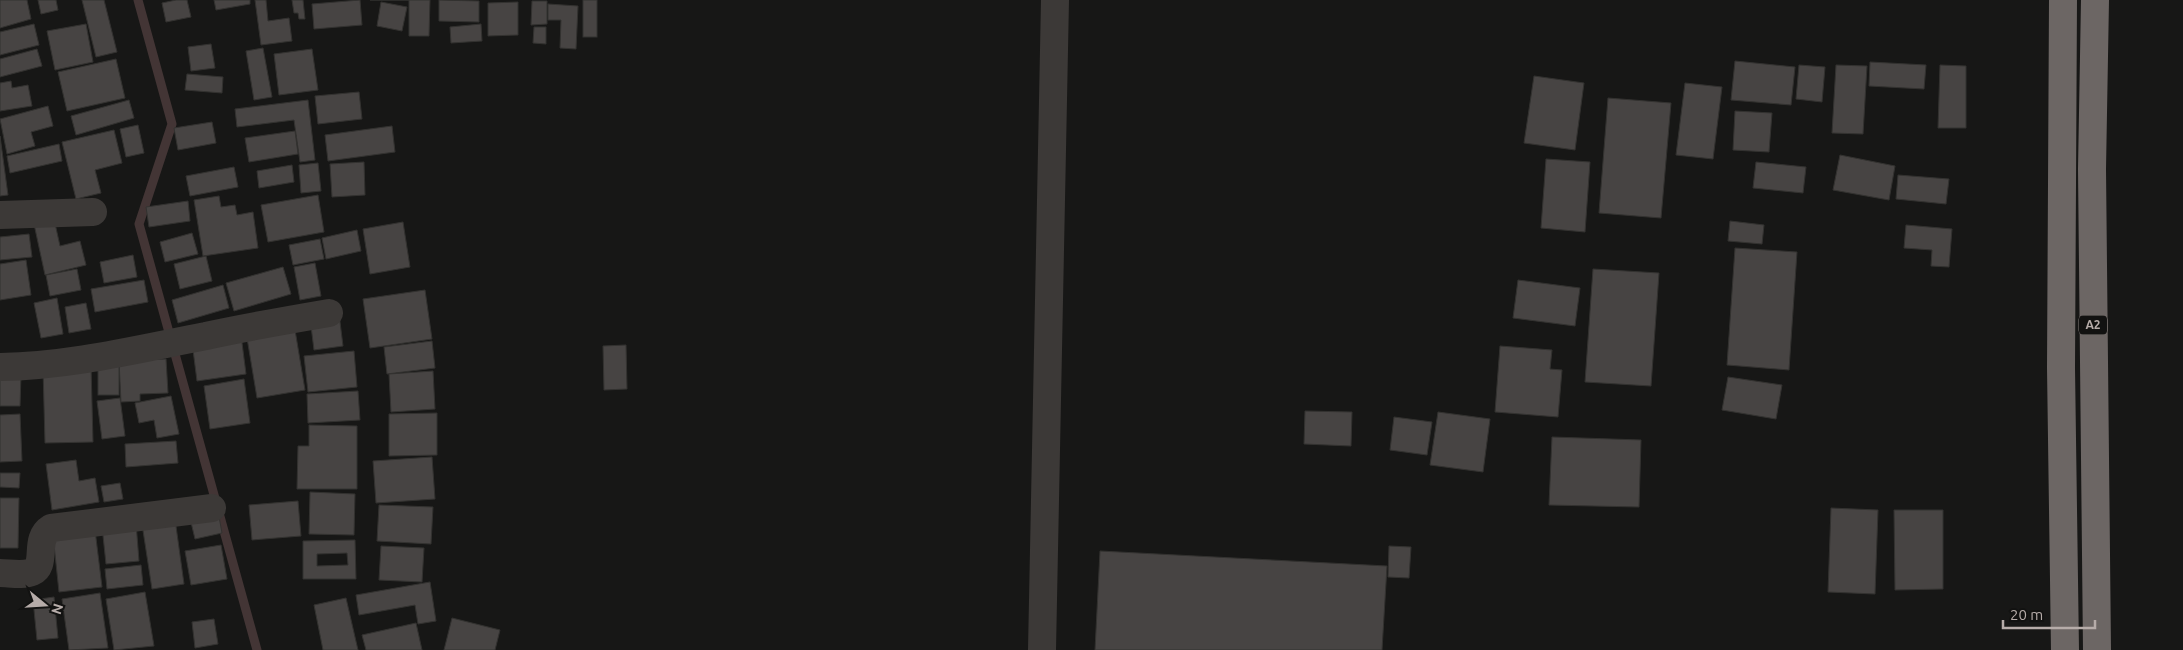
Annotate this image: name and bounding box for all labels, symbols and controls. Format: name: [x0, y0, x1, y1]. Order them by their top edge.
road number: A2: [2079, 316, 2107, 334]
north arrow: [20, 580, 70, 630]
scale bar: [2003, 598, 2096, 630]
text: N: [48, 602, 67, 616]
text: 20 m: [2010, 606, 2043, 623]

